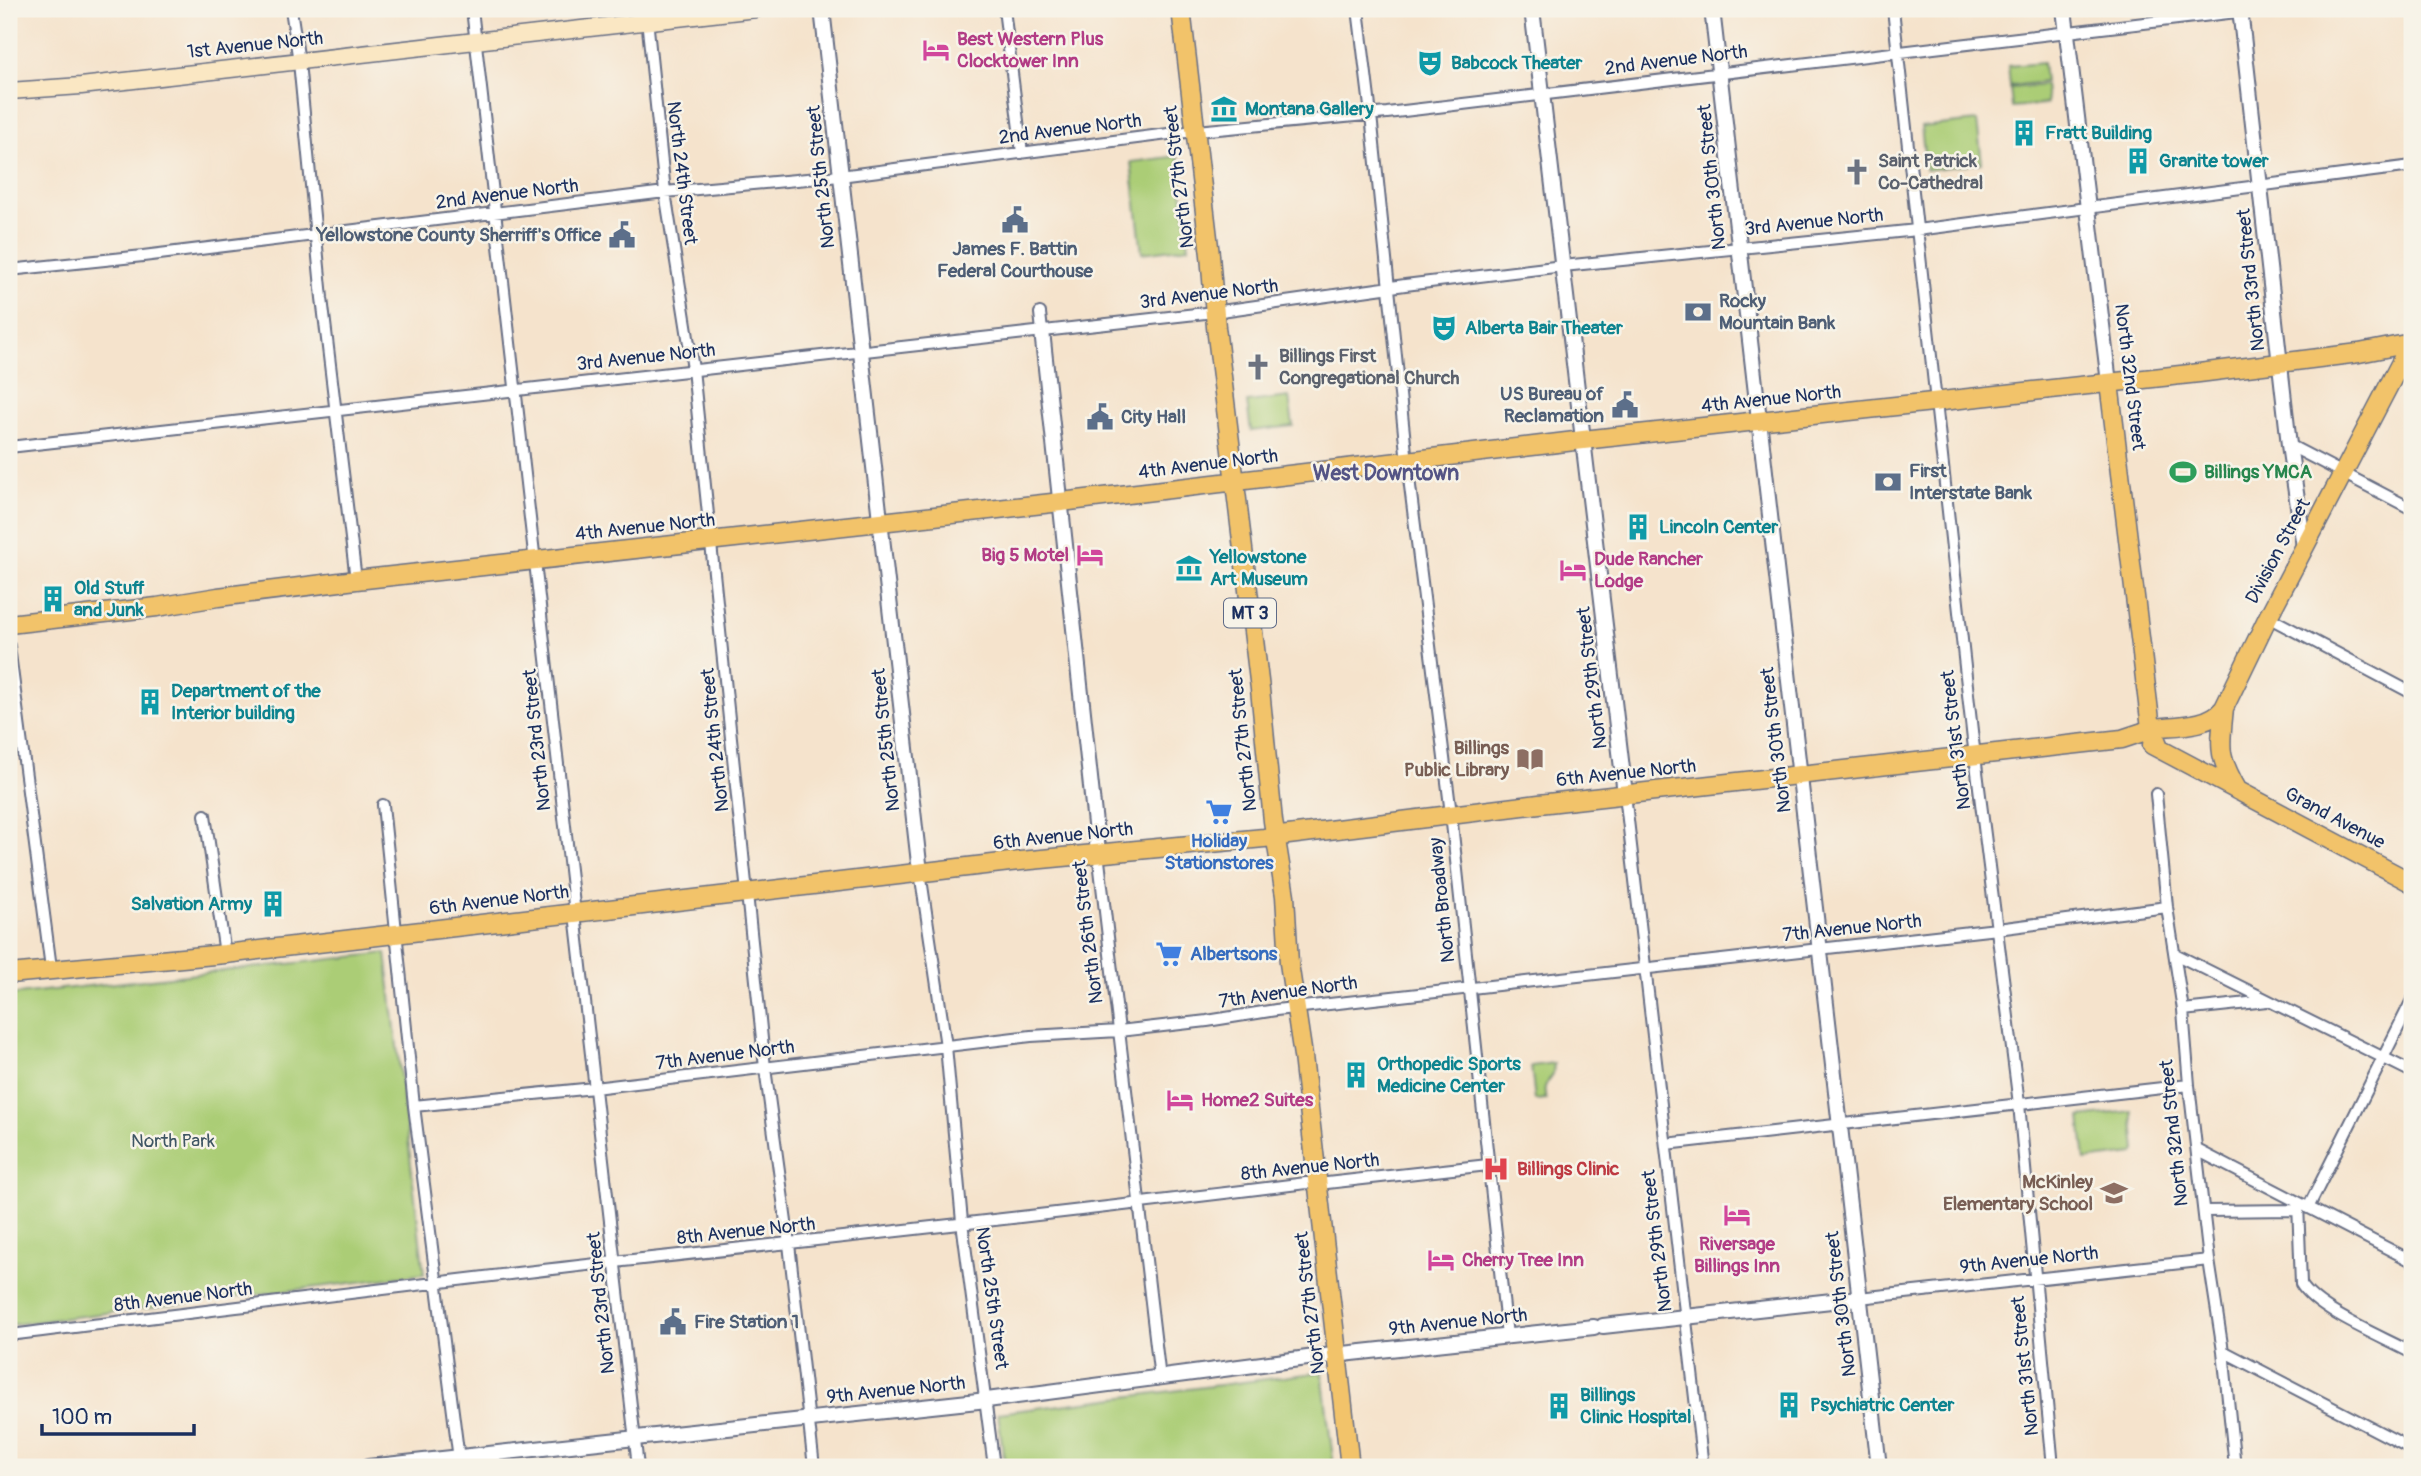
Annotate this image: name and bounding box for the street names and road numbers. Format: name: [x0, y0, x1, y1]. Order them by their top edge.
street label: 1st Avenue North: [186, 26, 324, 64]
street label: 2nd Avenue North: [1603, 39, 1749, 81]
street label: North 24th Street: [661, 100, 703, 246]
street label: North 30th Street: [1692, 103, 1732, 251]
street label: North 25th Street: [802, 104, 840, 250]
street label: North 27th Street: [1158, 104, 1200, 250]
street label: 2nd Avenue North: [997, 108, 1143, 150]
street label: 2nd Avenue North: [434, 173, 580, 215]
street label: 3rd Avenue North: [1743, 203, 1885, 241]
street label: North 33rd Street: [2232, 207, 2270, 352]
street label: 3rd Avenue North: [1138, 274, 1280, 314]
street label: North 32nd Street: [2109, 302, 2151, 452]
street label: 3rd Avenue North: [575, 338, 717, 376]
street label: 4th Avenue North: [1700, 380, 1842, 418]
street label: 4th Avenue North: [1137, 444, 1279, 484]
street label: Division Street: [2240, 494, 2316, 608]
street label: 4th Avenue North: [574, 508, 716, 546]
road number: MT 3: [1224, 598, 1276, 628]
street label: North 29th Street: [1571, 605, 1613, 751]
street label: North 30th Street: [1755, 666, 1797, 814]
street label: North 24th Street: [695, 667, 734, 813]
street label: North 25th Street: [867, 667, 905, 813]
street label: North 27th Street: [1224, 667, 1262, 813]
street label: North 23rd Street: [518, 668, 556, 812]
street label: North 31st Street: [1935, 669, 1976, 811]
street label: 6th Avenue North: [1555, 754, 1697, 792]
street label: Grand Avenue: [2281, 782, 2390, 855]
street label: 6th Avenue North: [992, 817, 1134, 855]
street label: North Broadway: [1423, 836, 1461, 964]
street label: North 26th Street: [1067, 859, 1109, 1005]
street label: 6th Avenue North: [428, 880, 570, 920]
street label: 7th Avenue North: [1781, 909, 1923, 947]
street label: 7th Avenue North: [1217, 970, 1359, 1014]
street label: 7th Avenue North: [654, 1035, 796, 1075]
street label: North 32nd Street: [2154, 1058, 2194, 1208]
street label: 8th Avenue North: [1240, 1148, 1381, 1186]
street label: North 29th Street: [1636, 1168, 1678, 1314]
street label: 8th Avenue North: [676, 1212, 817, 1250]
street label: North 25th Street: [970, 1225, 1014, 1371]
street label: North 27th Street: [1289, 1230, 1331, 1376]
street label: North 30th Street: [1820, 1230, 1862, 1378]
street label: North 23rd Street: [582, 1231, 620, 1375]
street label: 9th Avenue North: [1958, 1241, 2100, 1279]
street label: 8th Avenue North: [112, 1277, 254, 1317]
street label: North 31st Street: [2006, 1295, 2044, 1437]
street label: 9th Avenue North: [1387, 1303, 1529, 1341]
street label: 9th Avenue North: [825, 1371, 967, 1409]

